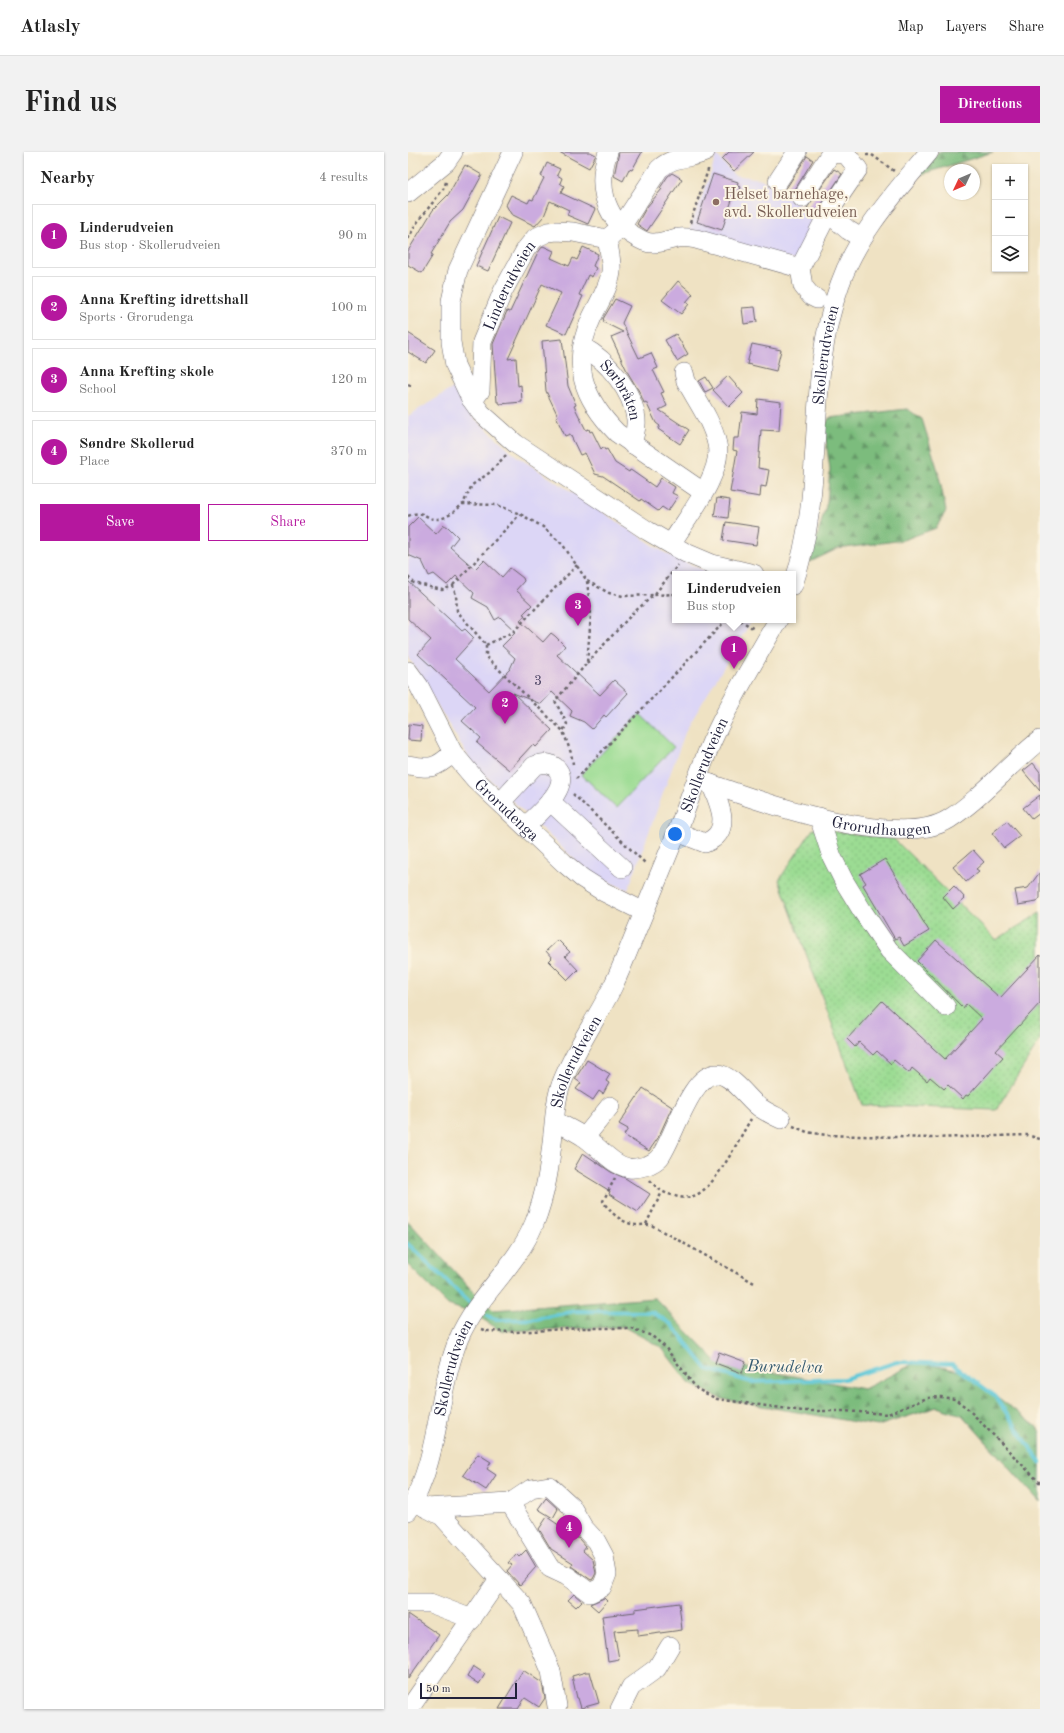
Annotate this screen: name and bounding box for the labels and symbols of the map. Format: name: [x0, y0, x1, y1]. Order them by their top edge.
north arrow: [944, 164, 980, 200]
place label: Helset barnehage, avd. Skollerudveien: [724, 187, 858, 221]
marker: Helset barnehage, avd. Skollerudveien: [711, 197, 721, 207]
street label: Linderudveien: [482, 238, 540, 333]
street label: Skollerudveien: [812, 303, 843, 406]
street label: Sørbråten: [596, 357, 642, 422]
pin: 3: [565, 593, 591, 626]
pin: 1: [721, 636, 747, 669]
house number: 3: [534, 674, 542, 688]
pin: 2: [492, 691, 518, 724]
street label: Skollerudveien: [679, 715, 732, 815]
street label: Grorudenga: [470, 777, 541, 845]
street label: Grorudhaugen: [830, 815, 933, 840]
your location: [665, 824, 685, 844]
street label: Skollerudveien: [550, 1013, 605, 1110]
street label: Skollerudveien: [433, 1317, 477, 1418]
water label: Burudelva: [746, 1358, 823, 1377]
pin: 4: [556, 1515, 582, 1548]
scale bar: [420, 1681, 517, 1700]

